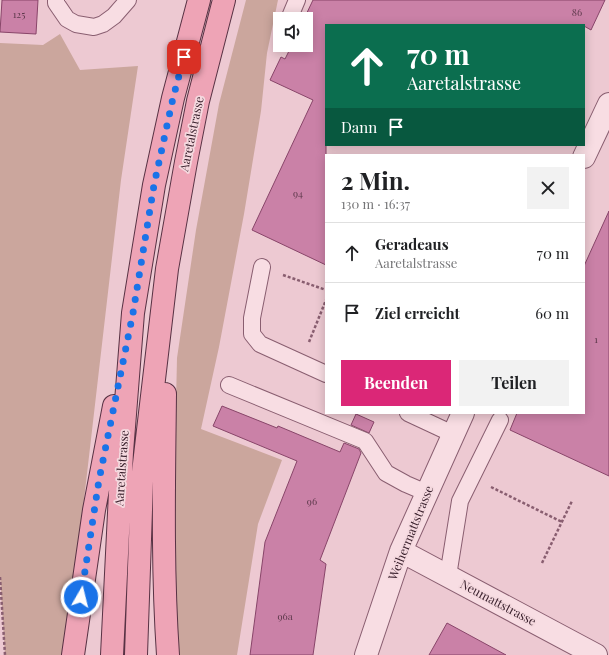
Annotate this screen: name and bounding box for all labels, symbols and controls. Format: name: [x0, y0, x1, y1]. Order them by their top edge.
house number: 86: [572, 5, 582, 19]
house number: 125: [13, 7, 25, 21]
map controls: [273, 12, 313, 52]
button: sound: [273, 12, 313, 52]
text: 70 m: [407, 35, 470, 72]
pin: [167, 40, 201, 74]
icon: ahead: [341, 40, 393, 92]
icon: arrive: [173, 46, 195, 68]
text: Aaretalstrasse: [407, 71, 521, 95]
street label: Aaretalstrasse: [175, 95, 207, 174]
icon: arrive: [385, 116, 407, 138]
text: Dann: [341, 117, 377, 137]
text: 2 Min.: [341, 164, 410, 196]
button: close: [527, 167, 569, 209]
house number: 94: [293, 186, 303, 200]
text: 130 m · 16:37: [341, 195, 410, 212]
text: Geradeaus: [375, 234, 449, 254]
icon: ahead: [341, 242, 363, 264]
text: 70 m: [537, 243, 569, 263]
text: Aaretalstrasse: [375, 254, 457, 271]
icon: arrive: [341, 302, 363, 324]
text: Ziel erreicht: [375, 303, 460, 323]
text: 60 m: [535, 303, 569, 323]
house number: 1: [594, 332, 598, 346]
button: Beenden: [341, 360, 451, 406]
button: Teilen: [459, 360, 569, 406]
street label: Aaretalstrasse: [110, 429, 132, 507]
street label: Weihermattstrasse: [383, 483, 436, 583]
house number: 96: [307, 494, 317, 508]
street label: Neumattstrasse: [458, 575, 539, 629]
position arrow: [60, 576, 102, 618]
house number: 96a: [277, 609, 293, 623]

